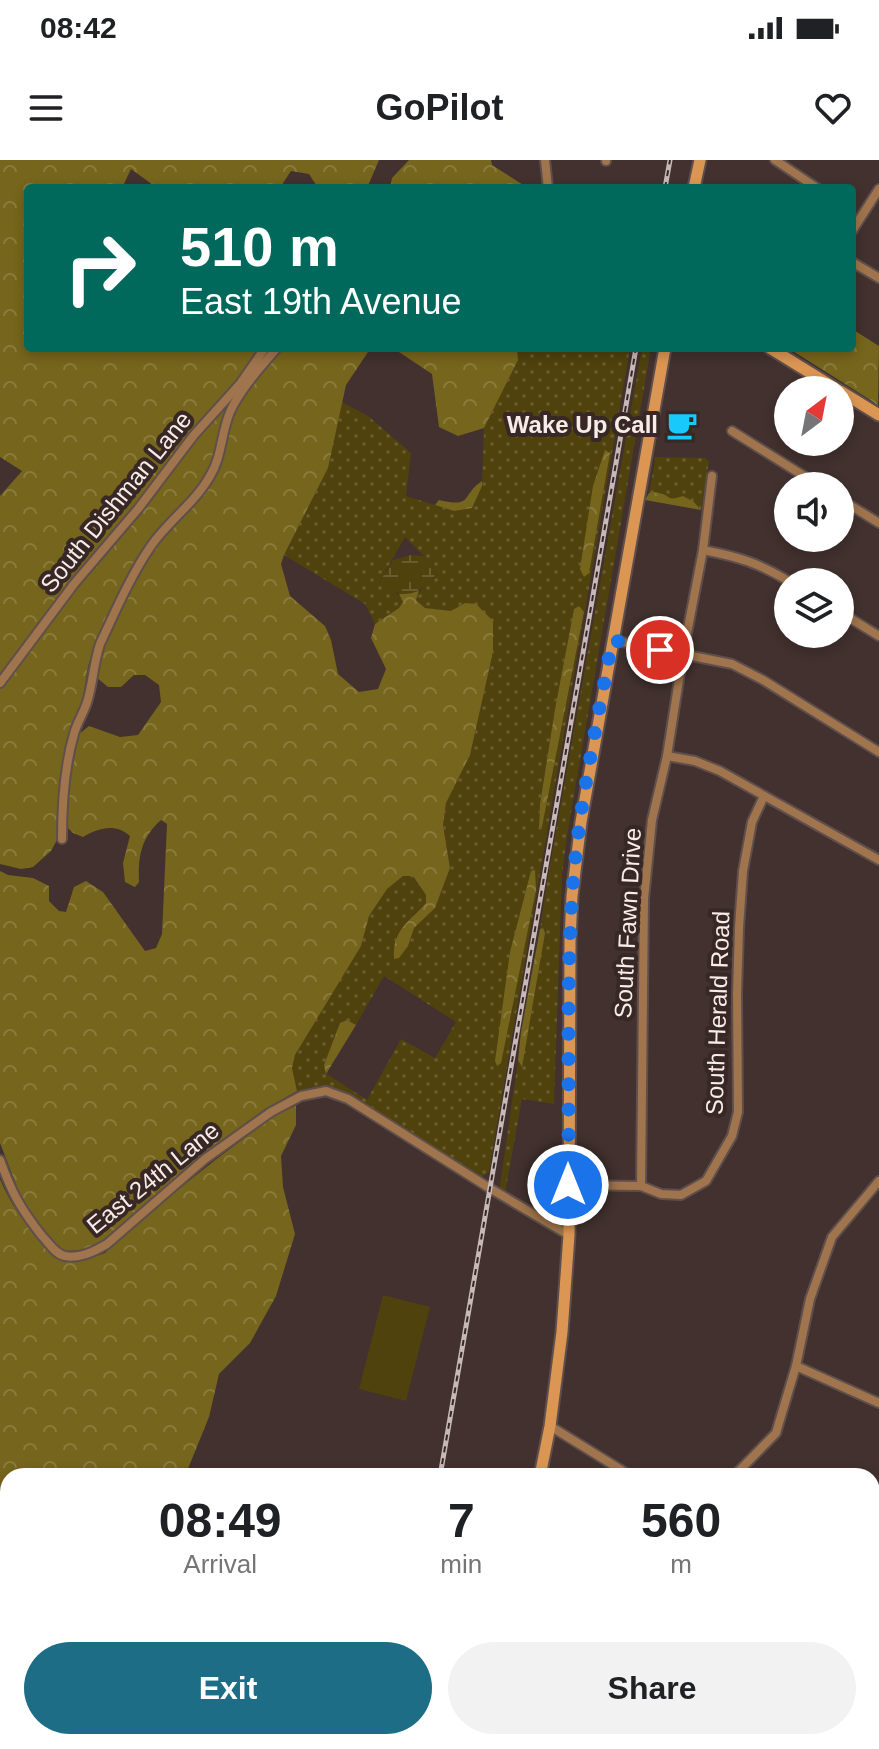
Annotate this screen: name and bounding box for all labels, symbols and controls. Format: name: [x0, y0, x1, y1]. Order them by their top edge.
text: 08:42: [40, 11, 117, 44]
icon: menu: [24, 86, 68, 130]
icon: heart: [811, 86, 855, 130]
text: GoPilot: [376, 87, 504, 128]
text: 510 m: [180, 215, 339, 278]
icon: right: [48, 216, 152, 320]
text: East 19th Avenue: [180, 281, 462, 322]
north arrow: [774, 376, 854, 456]
map controls: [774, 376, 854, 648]
street label: South Dishman Lane: [35, 406, 197, 597]
cafe icon: Wake Up Call: [665, 408, 699, 442]
place label: Wake Up Call: [507, 411, 658, 438]
button: sound: [774, 472, 854, 552]
button: layers: [774, 568, 854, 648]
pin: [626, 616, 694, 684]
icon: arrive: [638, 628, 682, 672]
street label: South Fawn Drive: [609, 827, 646, 1019]
street label: South Herald Road: [700, 911, 735, 1115]
street label: East 24th Lane: [81, 1116, 224, 1239]
position arrow: [526, 1143, 610, 1227]
text: 08:49: [159, 1494, 282, 1547]
text: 7: [448, 1494, 475, 1547]
text: 560: [641, 1494, 721, 1547]
text: Arrival: [183, 1549, 257, 1579]
text: min: [440, 1549, 482, 1579]
text: m: [670, 1549, 692, 1579]
button: Exit: [24, 1642, 432, 1734]
button: Share: [448, 1642, 856, 1734]

